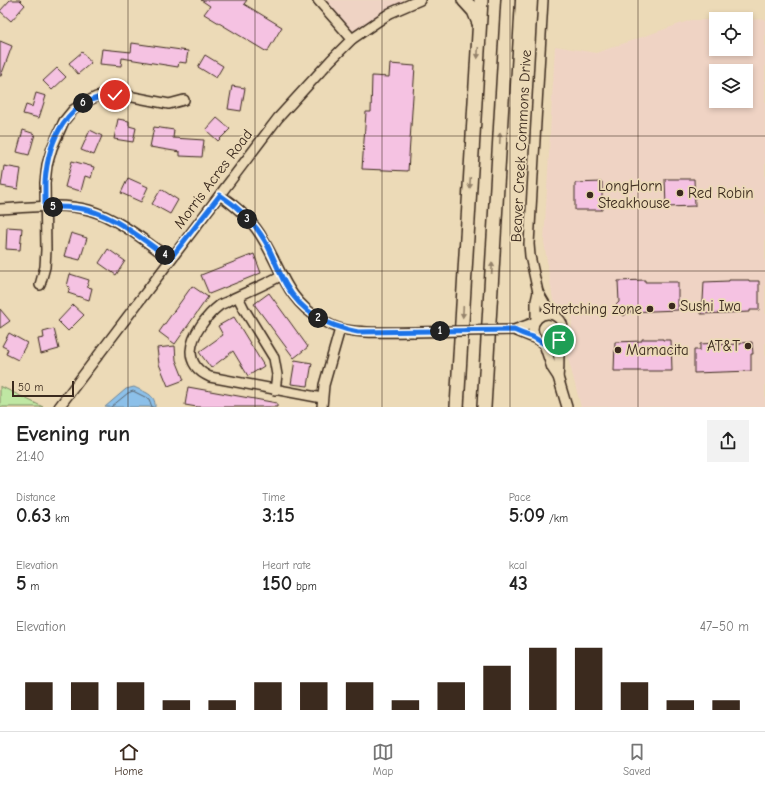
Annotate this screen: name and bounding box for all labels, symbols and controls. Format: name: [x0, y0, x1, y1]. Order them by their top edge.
map controls: [709, 12, 753, 108]
button: locate: [709, 12, 753, 56]
one-way arrow: [475, 47, 482, 59]
street label: Beaver Creek Commons Drive: [507, 49, 535, 243]
button: layers: [709, 64, 753, 108]
pin: [98, 78, 132, 112]
icon: check: [104, 84, 126, 106]
pin: 6: [73, 93, 93, 113]
text: 6: [80, 96, 86, 109]
street label: Morris Acres Road: [170, 126, 256, 232]
one-way arrow: [496, 132, 503, 144]
one-way arrow: [467, 177, 474, 189]
place label: LongHorn Steakhouse: [598, 177, 670, 212]
place label: Red Robin: [688, 184, 754, 202]
marker: Red Robin: [675, 188, 685, 198]
marker: LongHorn Steakhouse: [585, 190, 595, 200]
pin: 5: [43, 197, 63, 217]
text: 5: [50, 200, 56, 213]
pin: 3: [237, 209, 257, 229]
text: 3: [244, 212, 250, 225]
pin: 4: [155, 245, 175, 265]
text: 4: [162, 248, 168, 261]
one-way arrow: [489, 261, 495, 274]
place label: Sushi Iwa: [680, 297, 741, 315]
place label: Stretching zone: [543, 300, 642, 318]
marker: Sushi Iwa: [667, 301, 677, 311]
marker: Stretching zone: [645, 304, 655, 314]
one-way arrow: [459, 306, 466, 318]
pin: 2: [308, 308, 328, 328]
text: 2: [315, 311, 321, 324]
pin: 1: [430, 321, 450, 341]
pin: [542, 323, 576, 357]
text: 1: [438, 324, 442, 337]
icon: arrive: [548, 329, 570, 351]
place label: AT&T: [707, 337, 740, 355]
place label: Mamacita: [626, 341, 689, 359]
marker: AT&T: [743, 341, 753, 351]
marker: Mamacita: [613, 345, 623, 355]
scale bar: [12, 379, 74, 398]
text: 50 m: [18, 381, 43, 394]
button: share: [707, 420, 749, 462]
text: Evening run: [16, 421, 130, 447]
text: 21:40: [16, 449, 45, 464]
text: Distance: [16, 491, 55, 504]
text: Time: [262, 491, 285, 504]
text: Pace: [509, 491, 531, 504]
text: 0.63: [16, 504, 51, 527]
text: 3:15: [262, 504, 295, 527]
text: 5:09: [509, 504, 545, 527]
text: km: [51, 512, 70, 525]
text: /km: [545, 512, 568, 525]
text: Elevation: [16, 559, 58, 572]
text: Heart rate: [262, 559, 311, 572]
text: kcal: [509, 559, 527, 572]
text: 5: [16, 572, 27, 595]
text: 150: [262, 572, 292, 595]
text: 43: [509, 572, 528, 595]
text: m: [27, 580, 39, 593]
text: bpm: [292, 580, 317, 593]
text: Elevation: [16, 619, 66, 634]
text: 47–50 m: [700, 619, 749, 634]
tab: Home: [115, 741, 143, 778]
tab: Map: [372, 741, 394, 778]
tab: Saved: [623, 741, 650, 778]

